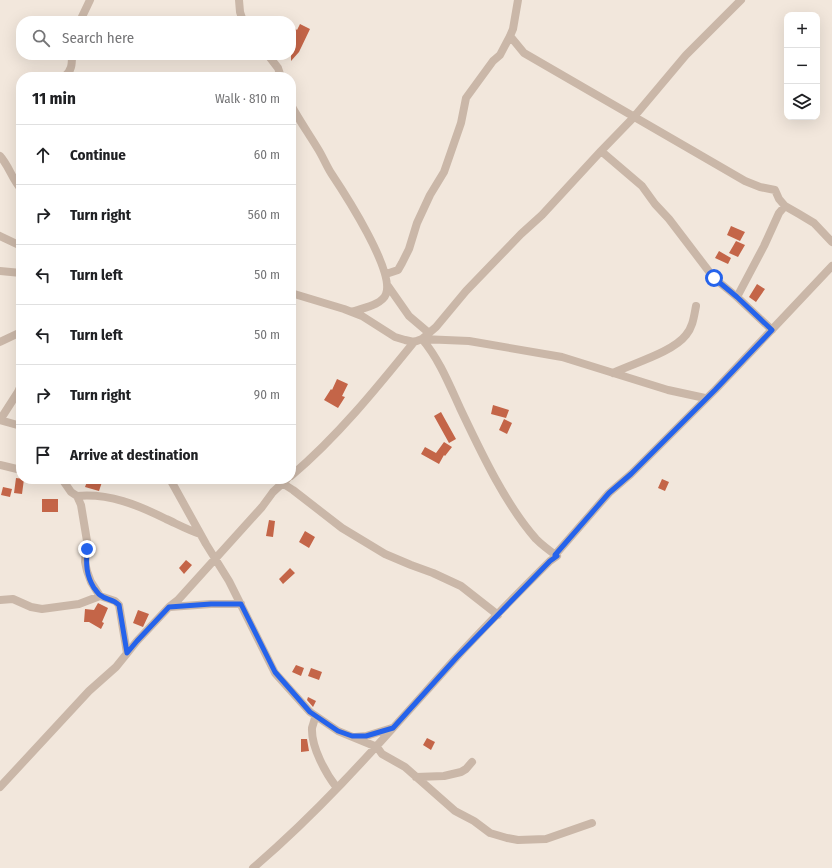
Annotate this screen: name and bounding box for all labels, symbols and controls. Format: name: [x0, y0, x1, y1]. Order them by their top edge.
map controls: [784, 12, 820, 120]
button: +: [784, 12, 820, 48]
search box: [16, 16, 296, 60]
icon: search: [30, 27, 52, 49]
text: Search here: [62, 29, 134, 47]
button: −: [784, 48, 820, 84]
button: layers: [784, 84, 820, 120]
text: 11 min: [32, 88, 76, 109]
text: Walk · 810 m: [215, 91, 280, 106]
icon: ahead: [32, 144, 54, 166]
text: Continue: [70, 146, 126, 164]
text: 60 m: [254, 147, 280, 162]
icon: right: [32, 204, 54, 226]
text: Turn right: [70, 206, 131, 224]
text: 560 m: [248, 207, 280, 222]
icon: left: [32, 264, 54, 286]
text: Turn left: [70, 266, 123, 284]
text: 50 m: [254, 267, 280, 282]
route start: [705, 269, 723, 287]
icon: left: [32, 324, 54, 346]
text: Turn left: [70, 326, 123, 344]
text: 50 m: [254, 327, 280, 342]
icon: right: [32, 384, 54, 406]
text: Turn right: [70, 386, 131, 404]
text: 90 m: [254, 387, 280, 402]
icon: arrive: [32, 444, 54, 466]
text: Arrive at destination: [70, 446, 198, 464]
route end: [78, 540, 96, 558]

